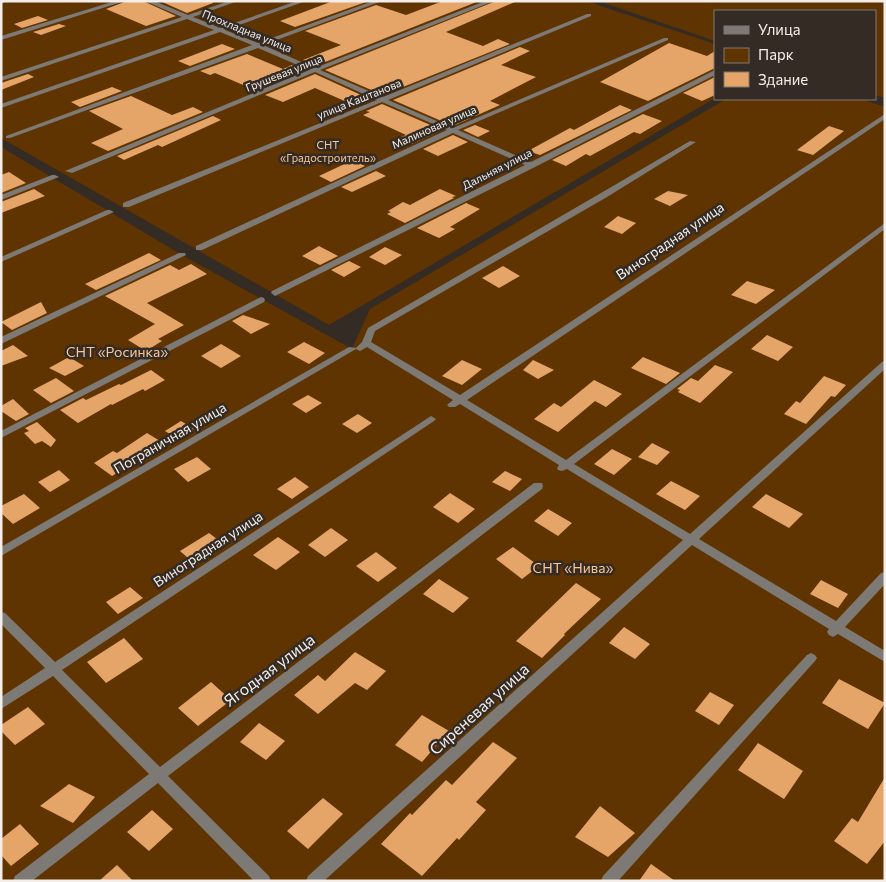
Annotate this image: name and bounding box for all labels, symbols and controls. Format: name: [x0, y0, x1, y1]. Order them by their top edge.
street label: Прохладная улица: [201, 7, 294, 54]
legend: [714, 10, 876, 100]
text: Улица: [758, 20, 800, 38]
text: Парк: [758, 45, 794, 63]
street label: Грушевая улица: [243, 51, 324, 94]
text: Здание: [758, 70, 808, 88]
street label: улица Каштанова: [315, 76, 403, 121]
street label: Малиновая улица: [390, 102, 478, 151]
park label: СНТ «Градостроитель»: [280, 138, 376, 164]
street label: Дальняя улица: [460, 145, 534, 192]
street label: Виноградная улица: [612, 198, 727, 283]
park label: СНТ «Росинка»: [66, 343, 168, 360]
street label: Пограничная улица: [110, 398, 229, 477]
street label: Виноградная улица: [150, 507, 266, 590]
park label: СНТ «Нива»: [533, 559, 613, 576]
street label: Ягодная улица: [219, 629, 318, 710]
street label: Сиреневая улица: [425, 659, 532, 758]

